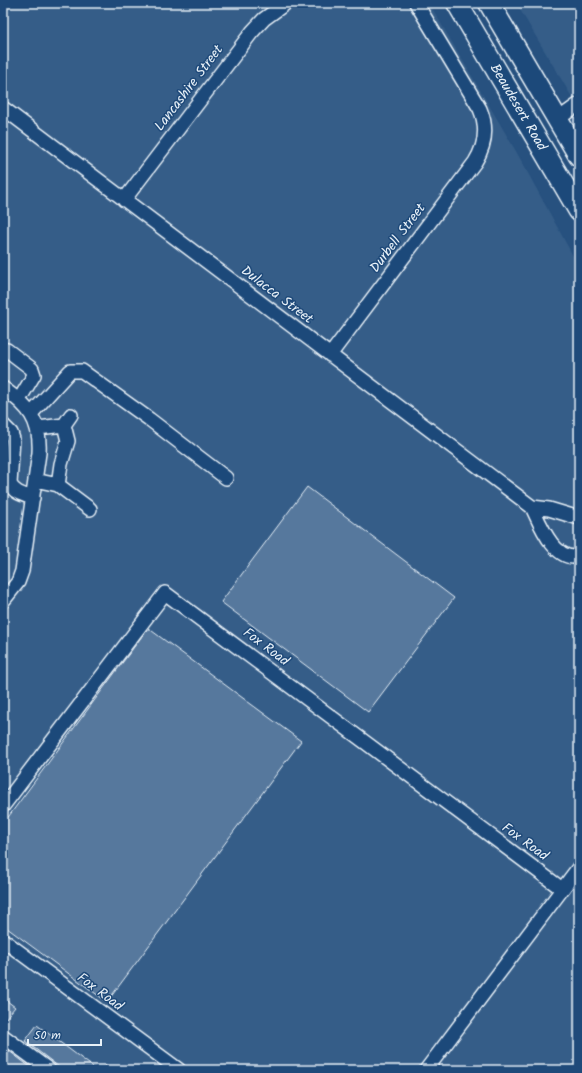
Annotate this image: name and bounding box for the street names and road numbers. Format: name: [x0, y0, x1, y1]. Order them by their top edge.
street label: Lancashire Street: [149, 40, 229, 136]
street label: Beaudesert Road: [484, 60, 553, 156]
street label: Durbell Street: [365, 198, 432, 277]
street label: Dulacca Street: [236, 260, 318, 330]
street label: Fox Road: [238, 622, 295, 672]
street label: Fox Road: [497, 817, 554, 867]
street label: Fox Road: [72, 967, 129, 1017]

